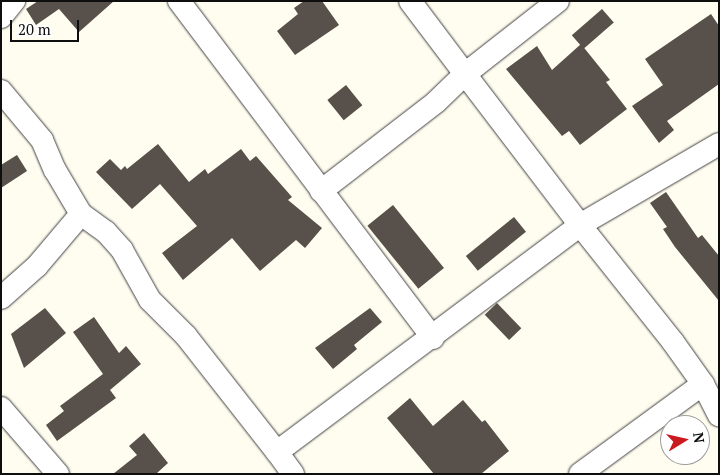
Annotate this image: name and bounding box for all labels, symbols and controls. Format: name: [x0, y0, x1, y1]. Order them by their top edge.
scale bar: [12, 10, 81, 42]
text: 20 m: [18, 19, 51, 39]
north arrow: [660, 415, 710, 465]
text: N: [689, 431, 710, 444]

